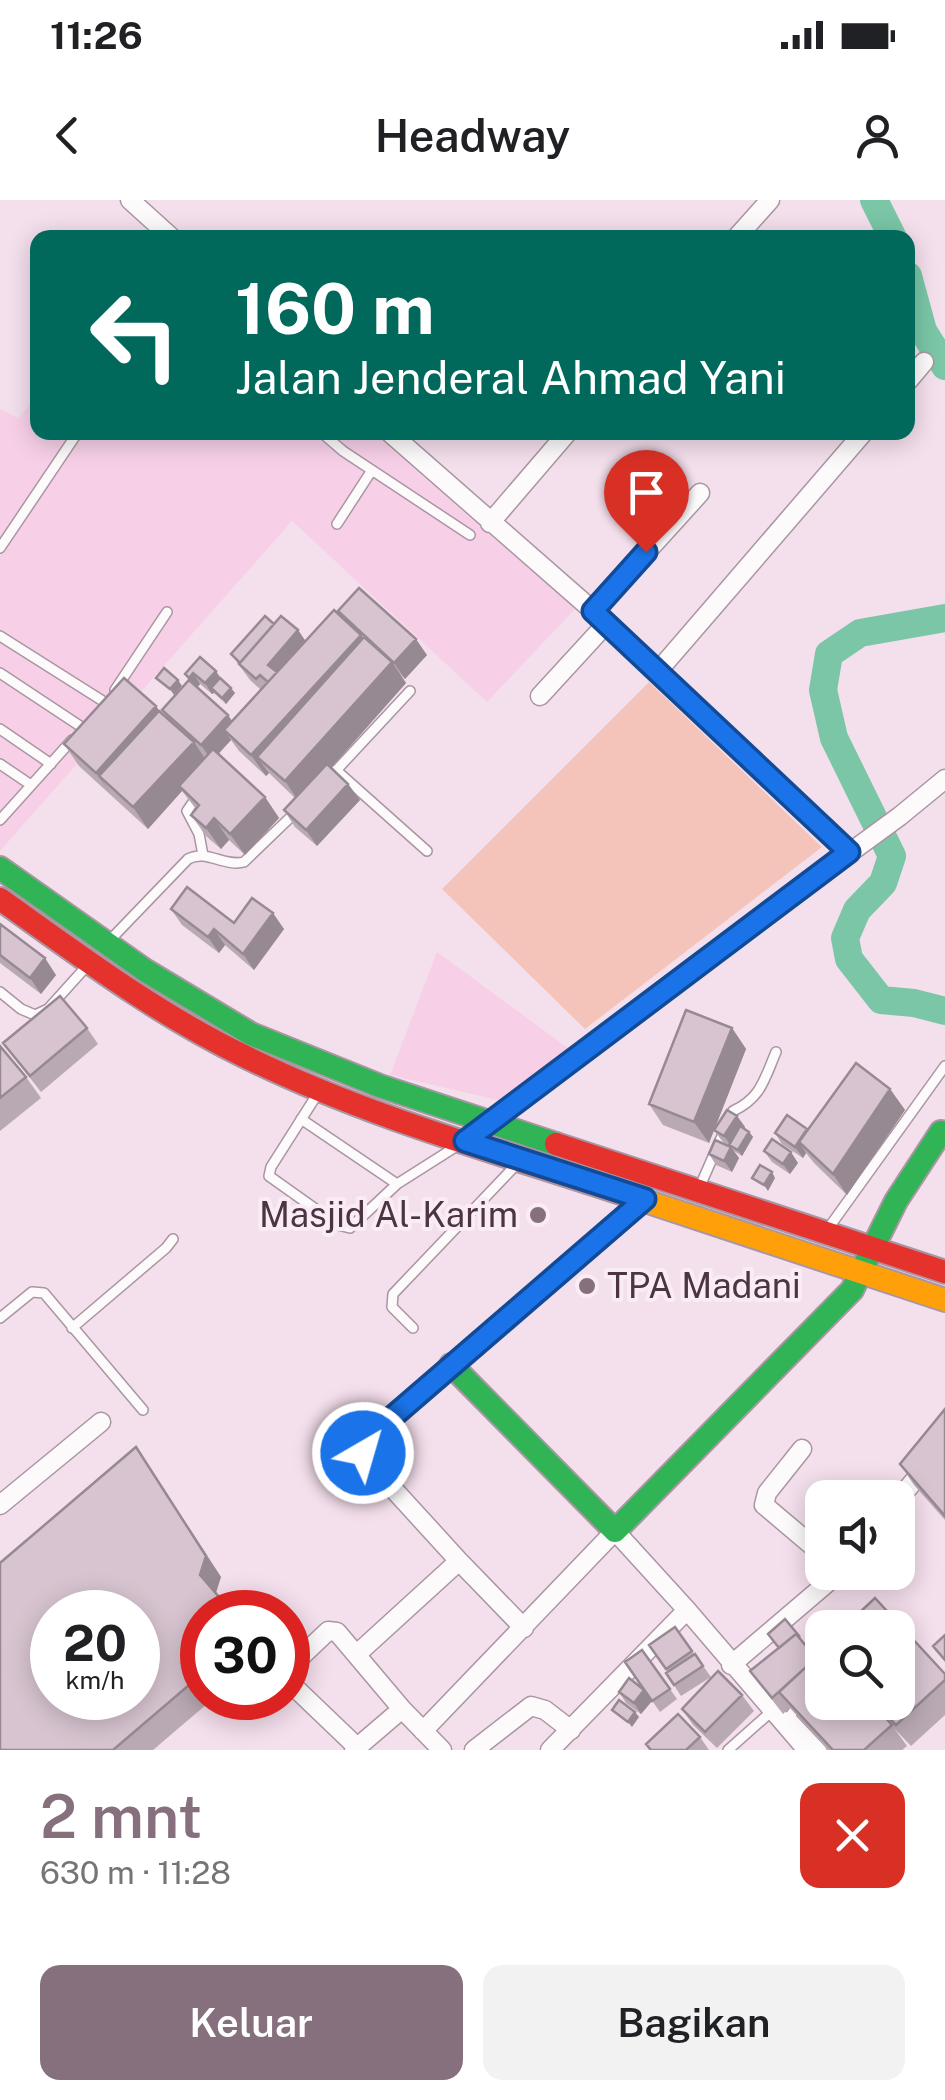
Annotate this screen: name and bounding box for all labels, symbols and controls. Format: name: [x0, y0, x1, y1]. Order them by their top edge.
text: 11:26: [50, 13, 143, 58]
icon: back: [40, 108, 95, 163]
icon: person: [850, 108, 905, 163]
text: Headway: [375, 109, 570, 162]
text: 160 m: [235, 267, 435, 350]
icon: left: [70, 270, 200, 400]
text: Jalan Jenderal Ahmad Yani: [235, 351, 786, 404]
pin: [604, 450, 689, 553]
icon: arrive: [619, 465, 674, 520]
place label: Masjid Al-Karim: [259, 1194, 518, 1235]
marker: Masjid Al-Karim: [527, 1204, 549, 1226]
place label: TPA Madani: [607, 1265, 801, 1306]
marker: TPA Madani: [576, 1275, 598, 1297]
position arrow: [311, 1401, 415, 1505]
map controls: [805, 1480, 915, 1720]
button: sound: [805, 1480, 915, 1590]
speed limit sign: 30: [180, 1590, 310, 1720]
button: search: [805, 1610, 915, 1720]
text: 20: [63, 1613, 127, 1672]
text: km/h: [66, 1665, 124, 1695]
text: 2 mnt: [40, 1781, 202, 1852]
button: close: [800, 1783, 905, 1888]
text: 630 m · 11:28: [40, 1854, 231, 1891]
button: Keluar: [40, 1965, 463, 2080]
button: Bagikan: [483, 1965, 905, 2080]

